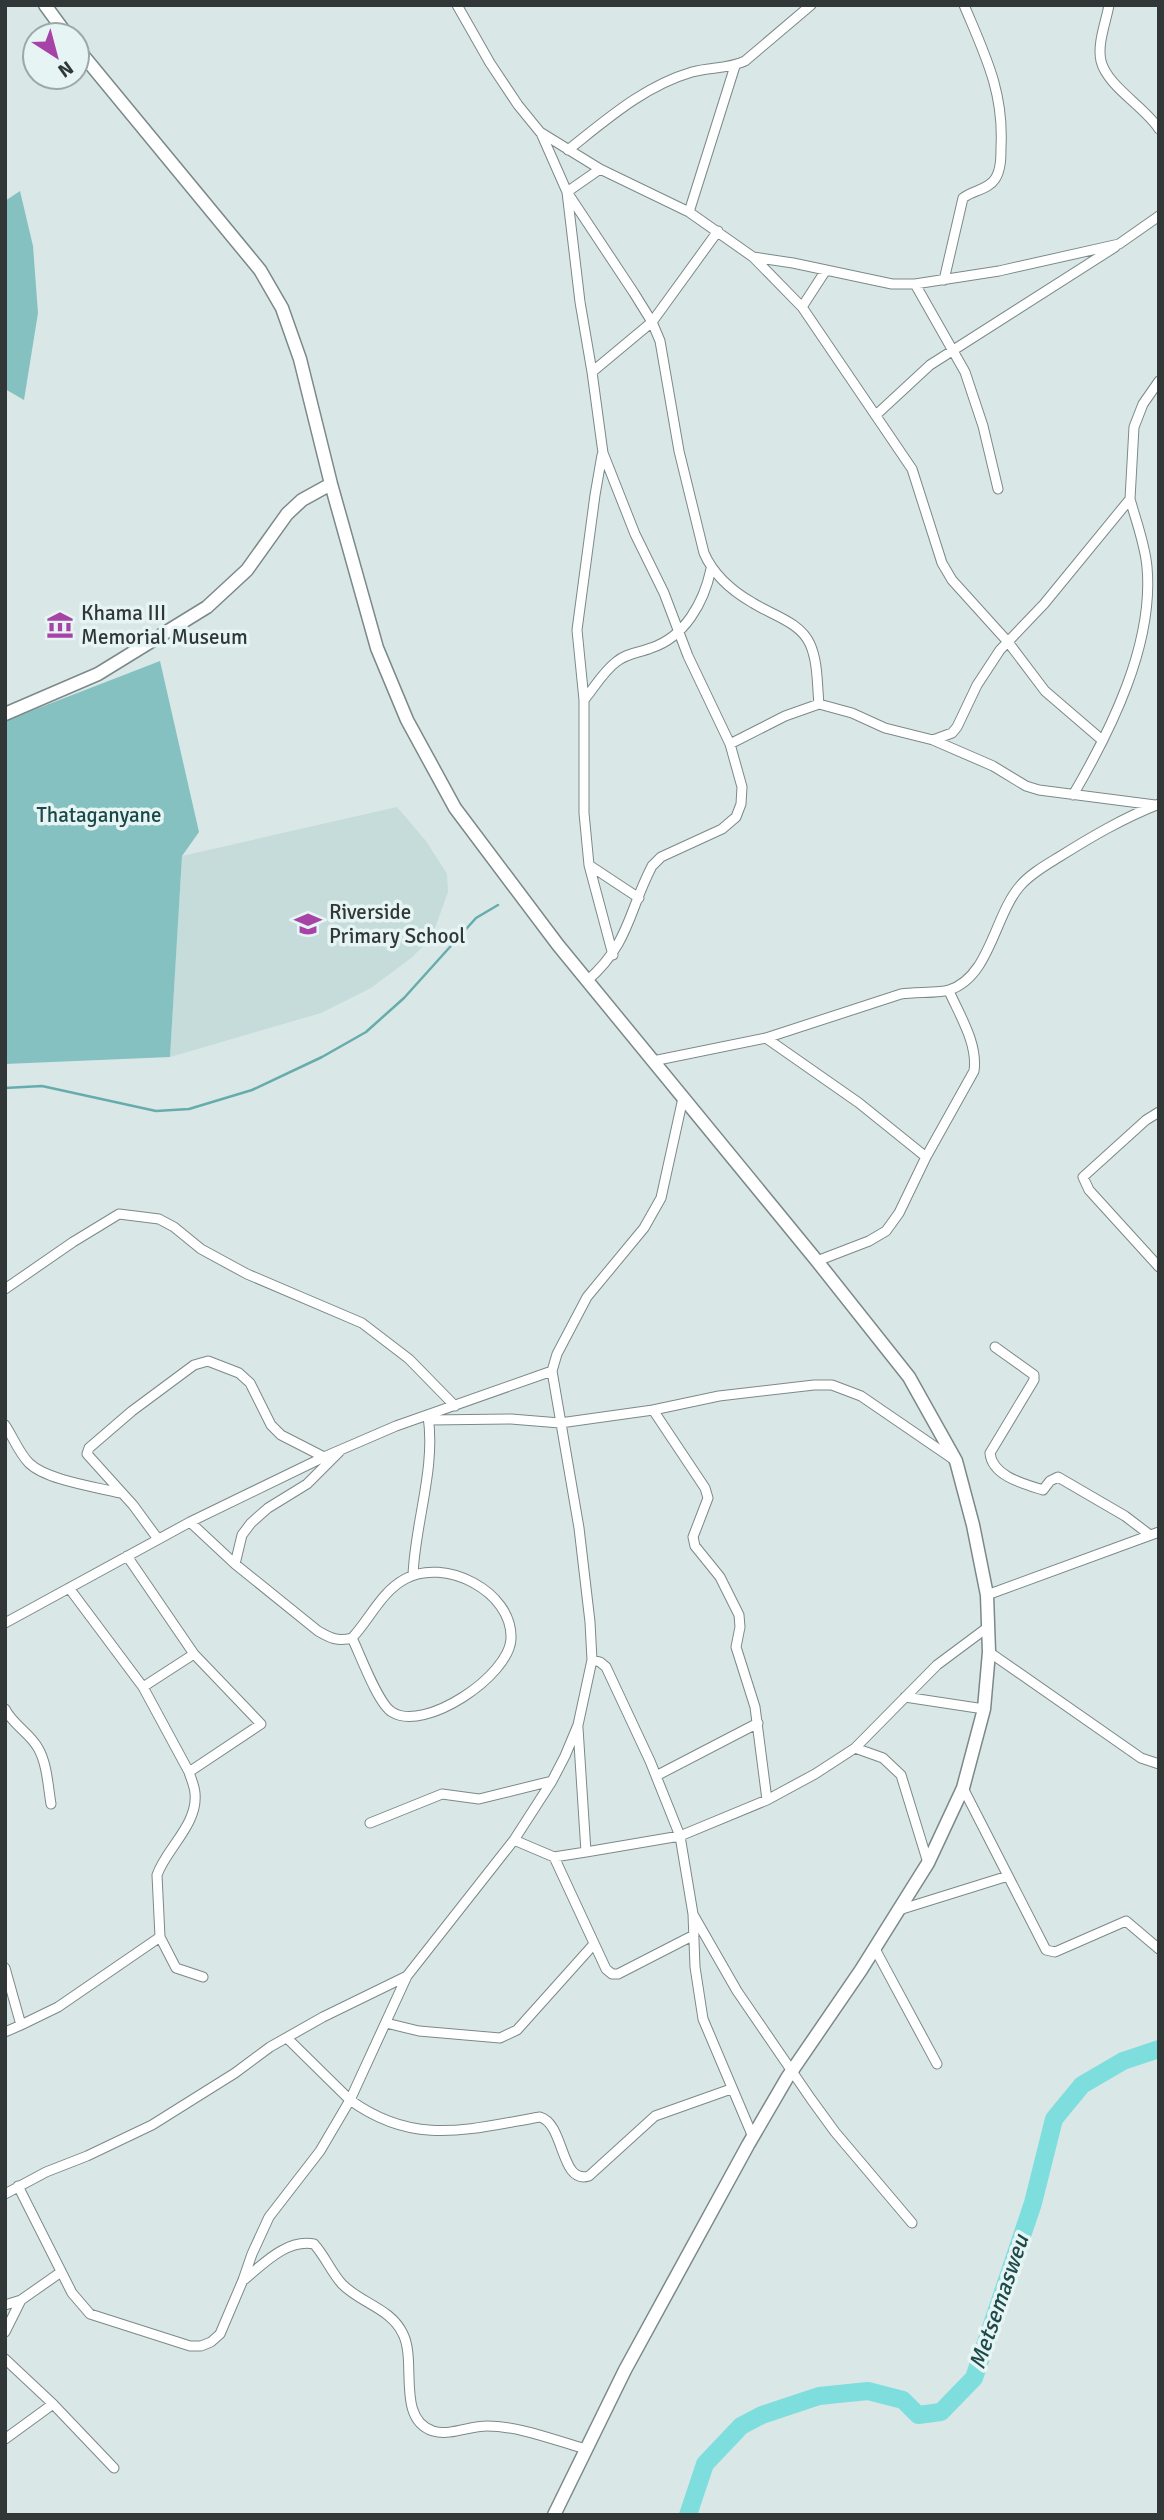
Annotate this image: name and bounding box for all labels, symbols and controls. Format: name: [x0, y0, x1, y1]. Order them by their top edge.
north arrow: [21, 21, 91, 91]
text: N: [53, 55, 78, 83]
place label: Khama III Memorial Museum: [81, 600, 248, 650]
museum icon: Khama III Memorial Museum: [45, 610, 75, 640]
park label: Thataganyane: [36, 802, 162, 828]
place label: Riverside Primary School: [329, 899, 465, 949]
school or university icon: Riverside Primary School: [293, 909, 323, 939]
water label: Metsemasweu: [962, 2230, 1036, 2373]

